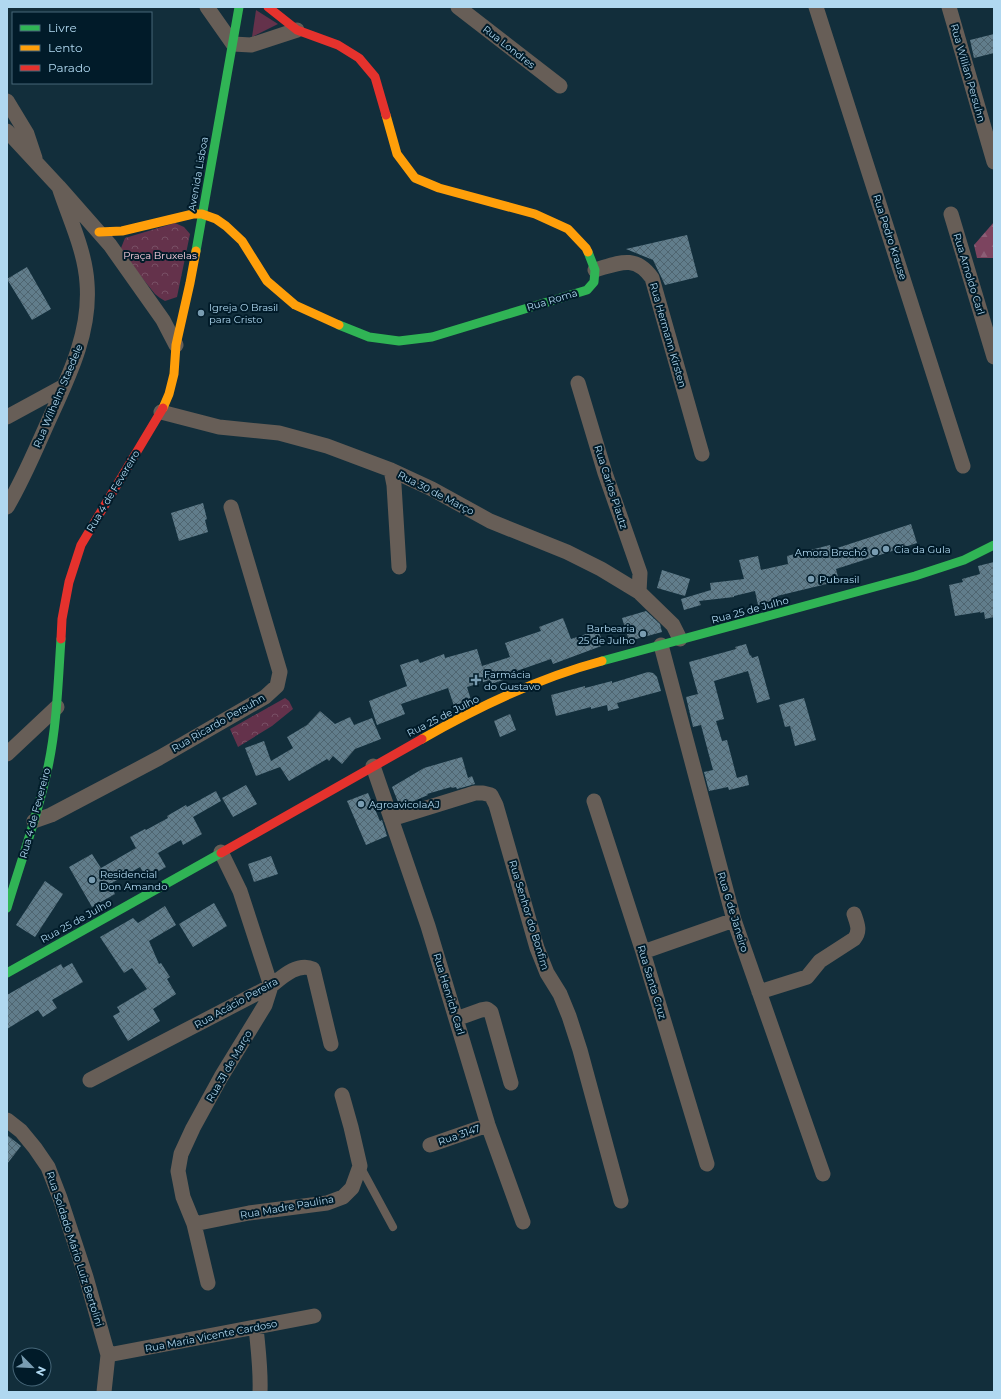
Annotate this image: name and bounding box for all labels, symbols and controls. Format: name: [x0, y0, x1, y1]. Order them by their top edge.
legend: [12, 12, 152, 84]
text: Livre: [48, 20, 77, 35]
street label: Rua Willian Persuhn: [948, 22, 988, 124]
street label: Rua Londres: [480, 23, 538, 72]
text: Lento: [48, 40, 83, 55]
text: Parado: [48, 60, 91, 75]
street label: Avenida Lisboa: [185, 136, 211, 212]
street label: Rua Pedro Krause: [870, 193, 910, 281]
street label: Rua Arnoldo Carl: [950, 232, 988, 316]
park label: Praça Bruxelas: [123, 249, 197, 262]
street label: Rua Hermann Kirsten: [647, 281, 689, 389]
street label: Rua Roma: [525, 286, 579, 314]
place label: Igreja O Brasil para Cristo: [209, 301, 278, 326]
marker: Igreja O Brasil para Cristo: [196, 308, 206, 318]
street label: Rua Wilhelm Staedele: [30, 342, 86, 450]
street label: Rua Carlos Plautz: [591, 443, 631, 531]
street label: Rua 4 de Fevereiro: [83, 448, 143, 534]
street label: Rua 30 de Março: [396, 468, 476, 518]
place label: Cia da Gula: [894, 543, 951, 556]
marker: Cia da Gula: [881, 544, 891, 554]
place label: Amora Brechó: [795, 546, 867, 559]
marker: Amora Brechó: [870, 547, 880, 557]
place label: Pubrasil: [819, 573, 859, 586]
marker: Pubrasil: [806, 574, 816, 584]
street label: Rua 25 de Julho: [710, 593, 790, 627]
place label: Barbearia 25 de Julho: [578, 622, 635, 647]
marker: Barbearia 25 de Julho: [638, 629, 648, 639]
place label: Farmácia do Gustavo: [484, 668, 540, 693]
marker: Farmácia do Gustavo: [471, 675, 481, 685]
street label: Rua Ricardo Persuhn: [169, 691, 267, 755]
street label: Rua 25 de Julho: [405, 692, 481, 740]
street label: Rua 4 de Fevereiro: [17, 766, 53, 860]
place label: AgroavicolaAJ: [369, 798, 440, 811]
marker: AgroavicolaAJ: [356, 799, 366, 809]
street label: Rua Senhor do Bonfim: [506, 859, 552, 971]
place label: Residencial Don Amando: [100, 868, 167, 893]
street label: Rua 6 de Janeiro: [715, 870, 751, 954]
marker: Residencial Don Amando: [87, 875, 97, 885]
street label: Rua 25 de Julho: [38, 896, 114, 946]
street label: Rua Santa Cruz: [635, 943, 669, 1021]
street label: Rua Henrich Carl: [430, 952, 468, 1036]
street label: Rua Acácio Pereira: [192, 975, 280, 1031]
street label: Rua 31 de Março: [203, 1028, 255, 1104]
street label: Rua 3147: [436, 1122, 482, 1148]
street label: Rua Soldado Mário Luiz Bertolini: [44, 1170, 106, 1328]
street label: Rua Madre Paulina: [239, 1192, 335, 1222]
street label: Rua Maria Vicente Cardoso: [144, 1317, 278, 1355]
north arrow: [12, 1347, 52, 1387]
text: N: [33, 1364, 49, 1378]

